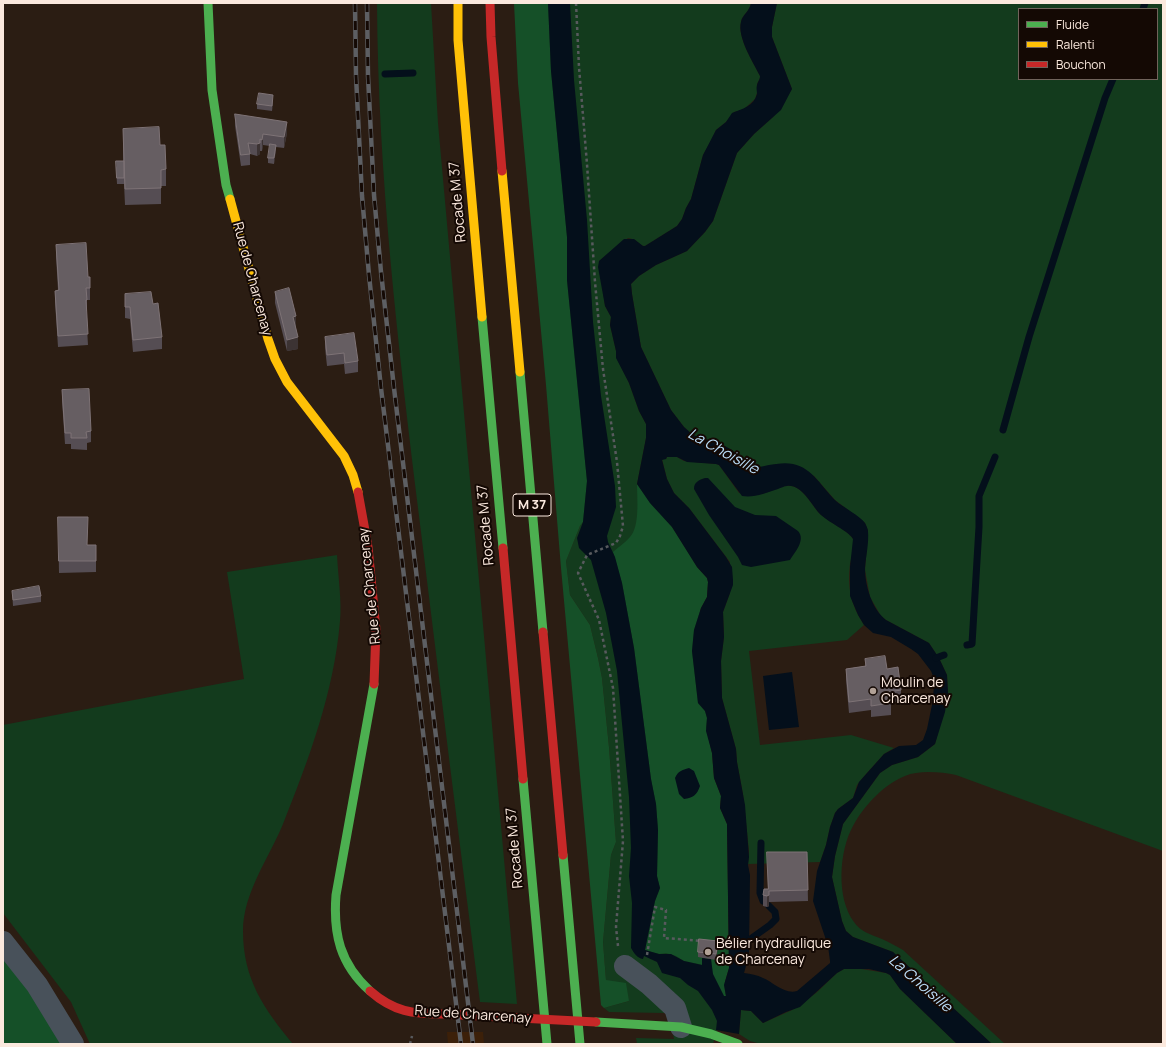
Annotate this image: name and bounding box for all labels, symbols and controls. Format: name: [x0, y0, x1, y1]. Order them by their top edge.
legend: [1018, 8, 1158, 80]
text: Fluide: [1056, 16, 1089, 33]
text: Ralenti: [1056, 36, 1095, 53]
text: Bouchon: [1056, 56, 1106, 73]
street label: Rocade M 37: [446, 161, 470, 243]
street label: Rue de Charcenay: [229, 220, 275, 338]
water label: La Choisille: [684, 425, 762, 479]
street label: Rocade M 37: [474, 484, 498, 566]
road number: M 37: [513, 494, 551, 516]
street label: Rue de Charcenay: [356, 527, 384, 645]
place label: Moulin de Charcenay: [881, 675, 951, 708]
marker: Moulin de Charcenay: [868, 686, 878, 696]
street label: Rocade M 37: [503, 807, 527, 889]
place label: Bélier hydraulique de Charcenay: [716, 936, 831, 968]
marker: Bélier hydraulique de Charcenay: [703, 947, 713, 957]
water label: La Choisille: [885, 952, 955, 1016]
street label: Rue de Charcenay: [414, 1003, 532, 1027]

